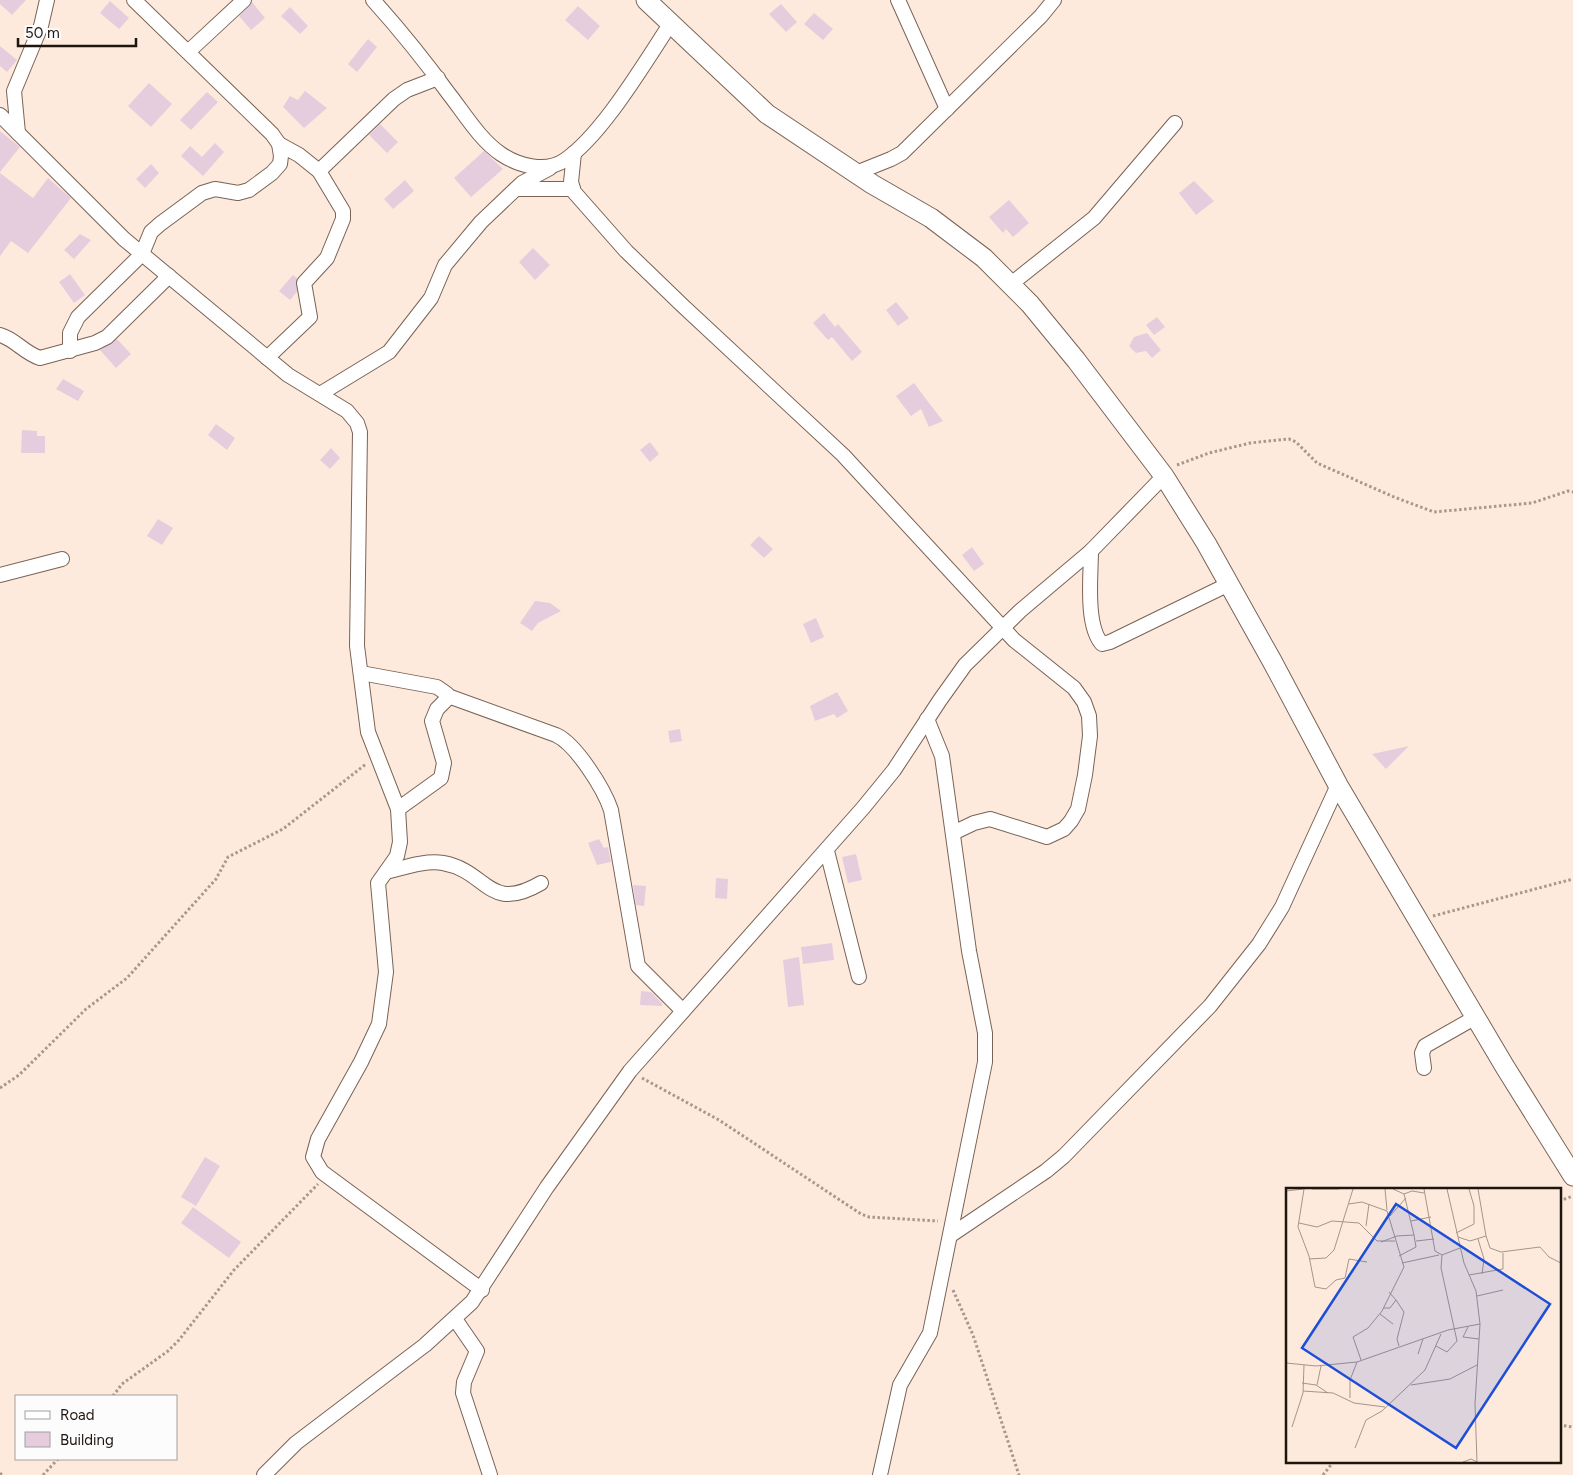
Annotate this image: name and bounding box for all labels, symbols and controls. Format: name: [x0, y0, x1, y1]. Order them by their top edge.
scale bar: [18, 15, 135, 47]
text: 50 m: [25, 24, 60, 42]
inset map: [1286, 1188, 1560, 1462]
legend: [15, 1395, 178, 1460]
text: Road: [60, 1406, 95, 1424]
text: Building: [60, 1431, 114, 1449]

